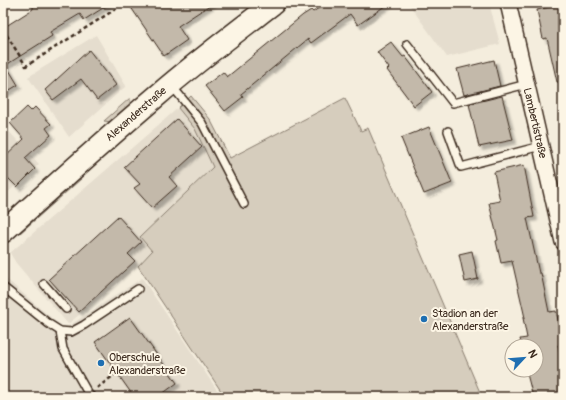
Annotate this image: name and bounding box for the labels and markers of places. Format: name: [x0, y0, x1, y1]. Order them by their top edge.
place label: Stadion an der Alexanderstraße: [432, 307, 509, 333]
marker: Stadion an der Alexanderstraße: [419, 314, 429, 324]
place label: Oberschule Alexanderstraße: [109, 351, 186, 377]
marker: Oberschule Alexanderstraße: [96, 358, 106, 368]

